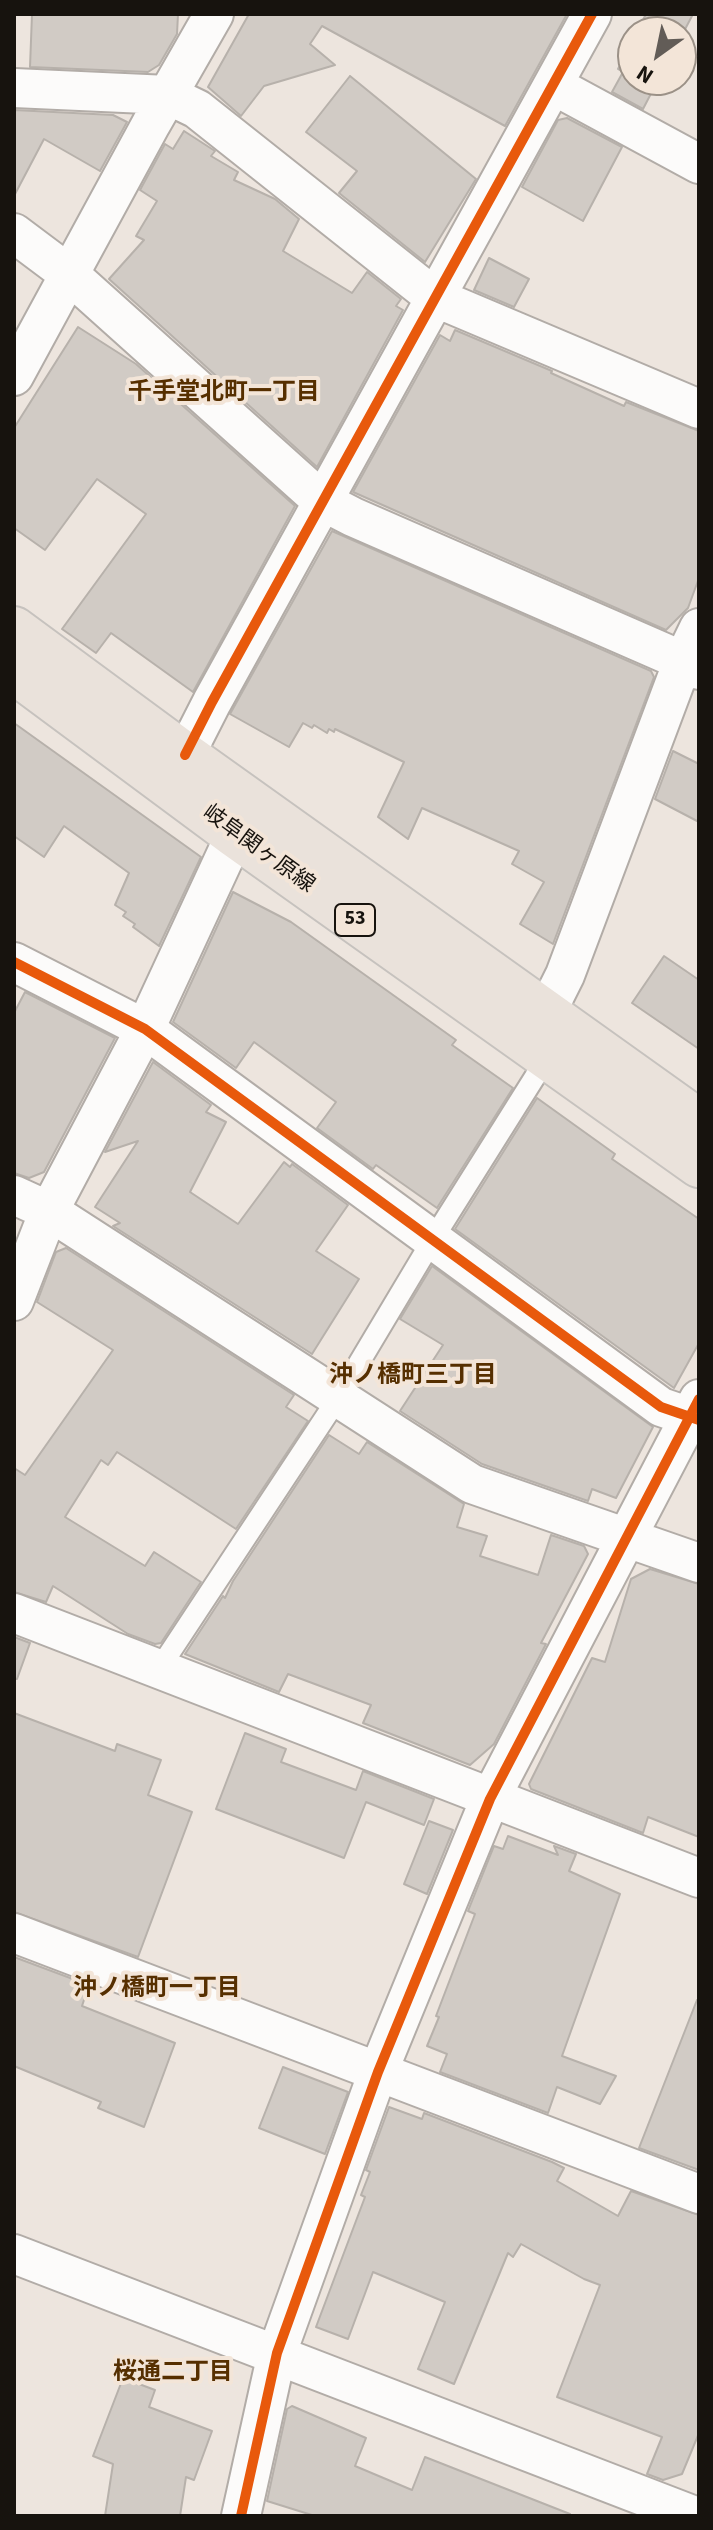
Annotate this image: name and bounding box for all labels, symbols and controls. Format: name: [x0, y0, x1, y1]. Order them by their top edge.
north arrow: [617, 16, 697, 96]
text: N: [630, 57, 660, 92]
district label: 千手堂北町一丁目: [128, 380, 320, 408]
street label: 岐阜関ヶ原線: [197, 801, 319, 899]
road number: 53: [335, 904, 375, 936]
district label: 沖ノ橋町三丁目: [329, 1363, 497, 1391]
district label: 沖ノ橋町一丁目: [73, 1976, 241, 2004]
district label: 桜通二丁目: [113, 2360, 233, 2388]

